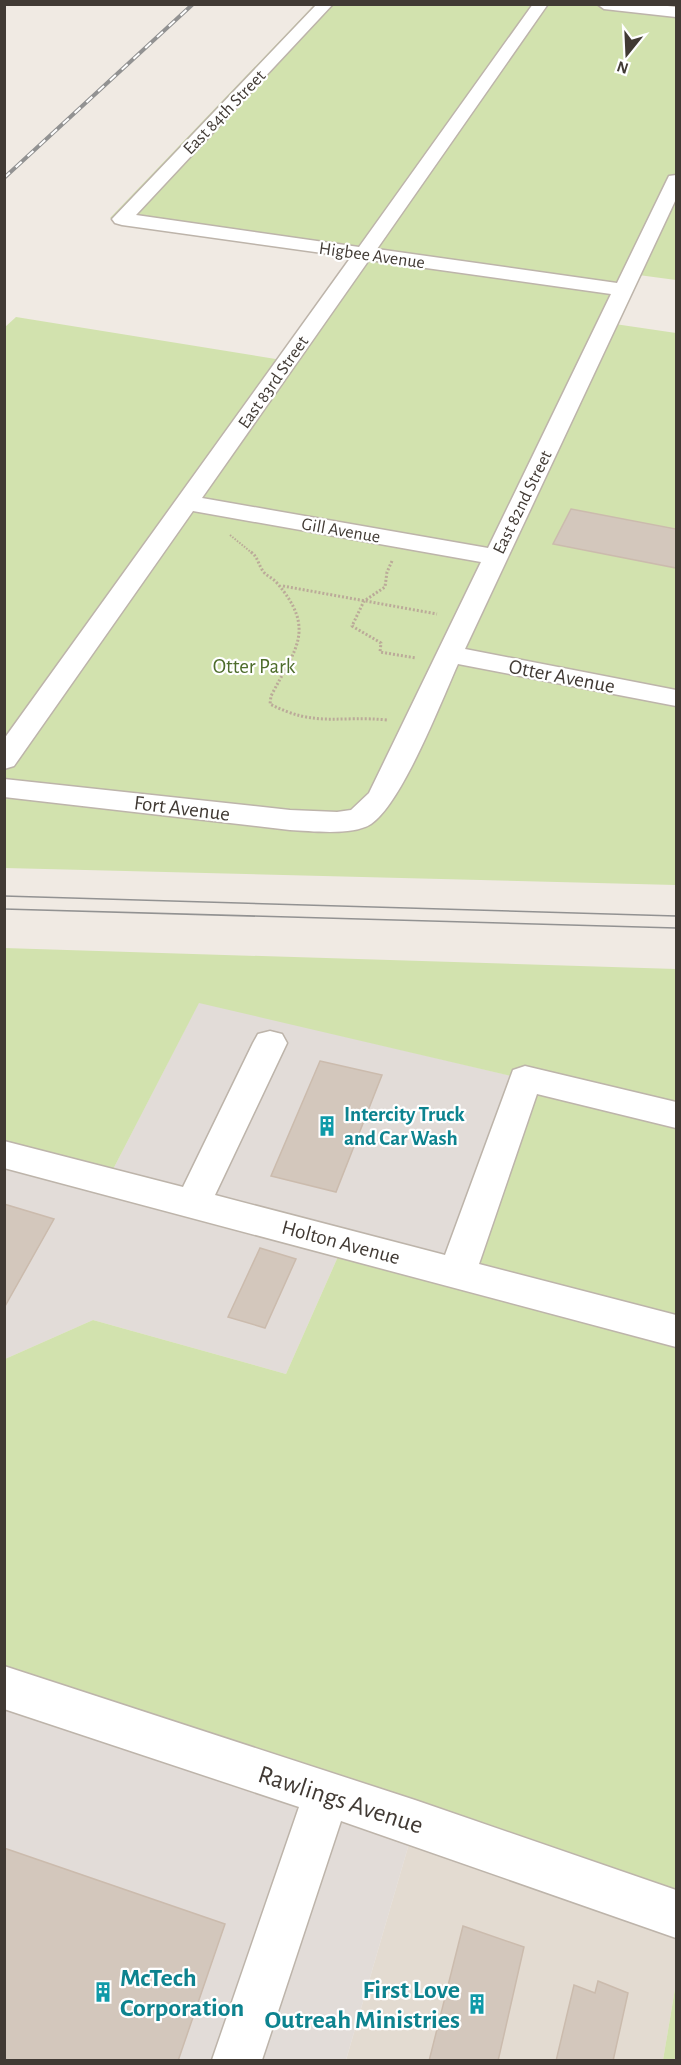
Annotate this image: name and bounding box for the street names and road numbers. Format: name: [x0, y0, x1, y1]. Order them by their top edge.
street label: East 84th Street: [180, 67, 269, 158]
street label: Higbee Avenue: [318, 240, 426, 272]
street label: East 83rd Street: [235, 333, 312, 432]
street label: East 82nd Street: [490, 448, 556, 557]
street label: Gill Avenue: [300, 515, 382, 547]
street label: Otter Avenue: [507, 656, 617, 697]
street label: Fort Avenue: [133, 792, 231, 825]
street label: Holton Avenue: [279, 1217, 402, 1268]
street label: Rawlings Avenue: [255, 1761, 426, 1839]

